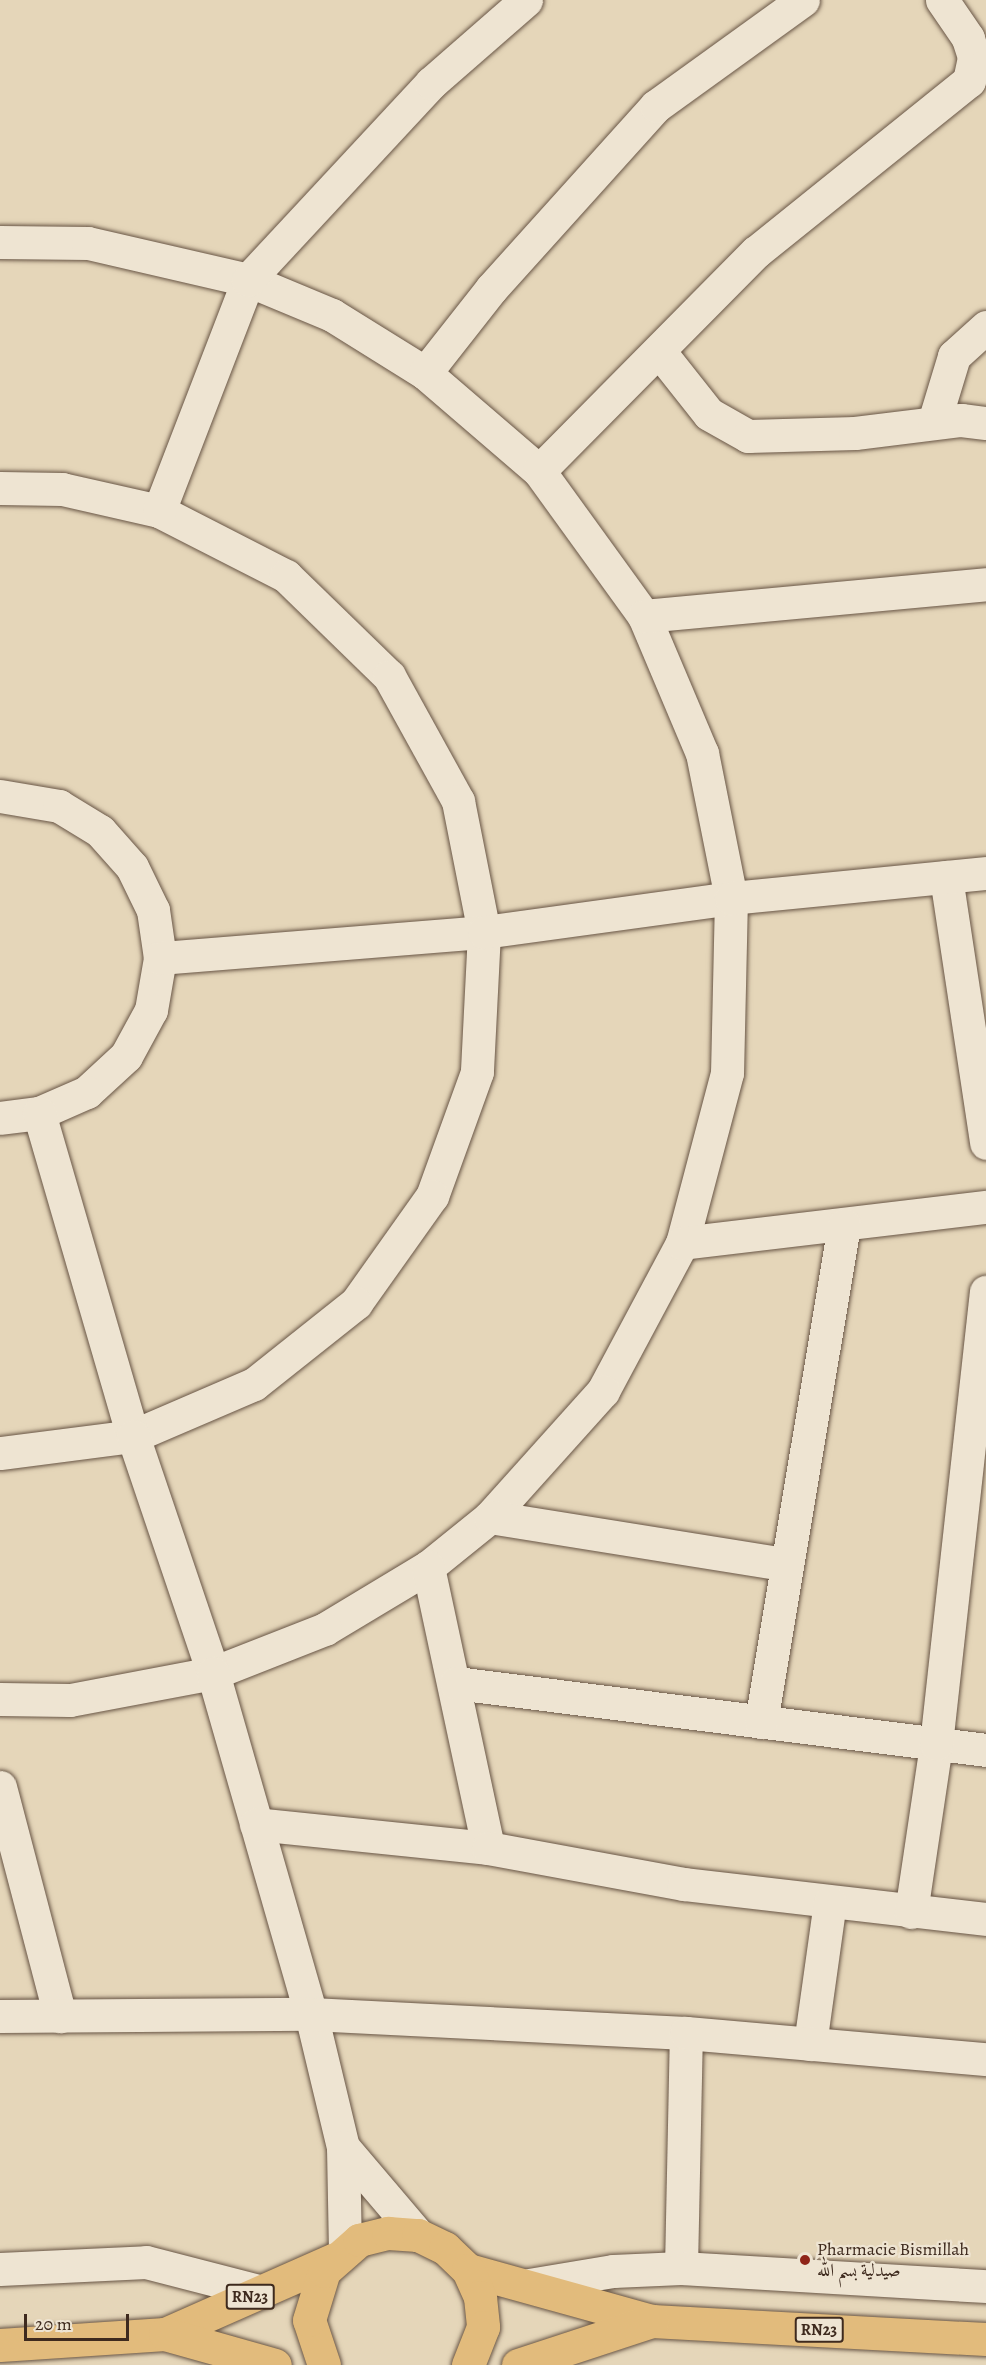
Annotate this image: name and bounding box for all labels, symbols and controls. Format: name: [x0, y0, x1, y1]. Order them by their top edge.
place label: Pharmacie Bismillah صيدلية بسم الله: [817, 2239, 969, 2282]
marker: Pharmacie Bismillah صيدلية بسم الله: [798, 2253, 812, 2267]
road number: RN23: [224, 2284, 276, 2310]
scale bar: [27, 2302, 132, 2340]
text: 20 m: [35, 2312, 72, 2336]
road number: RN23: [794, 2317, 844, 2343]

